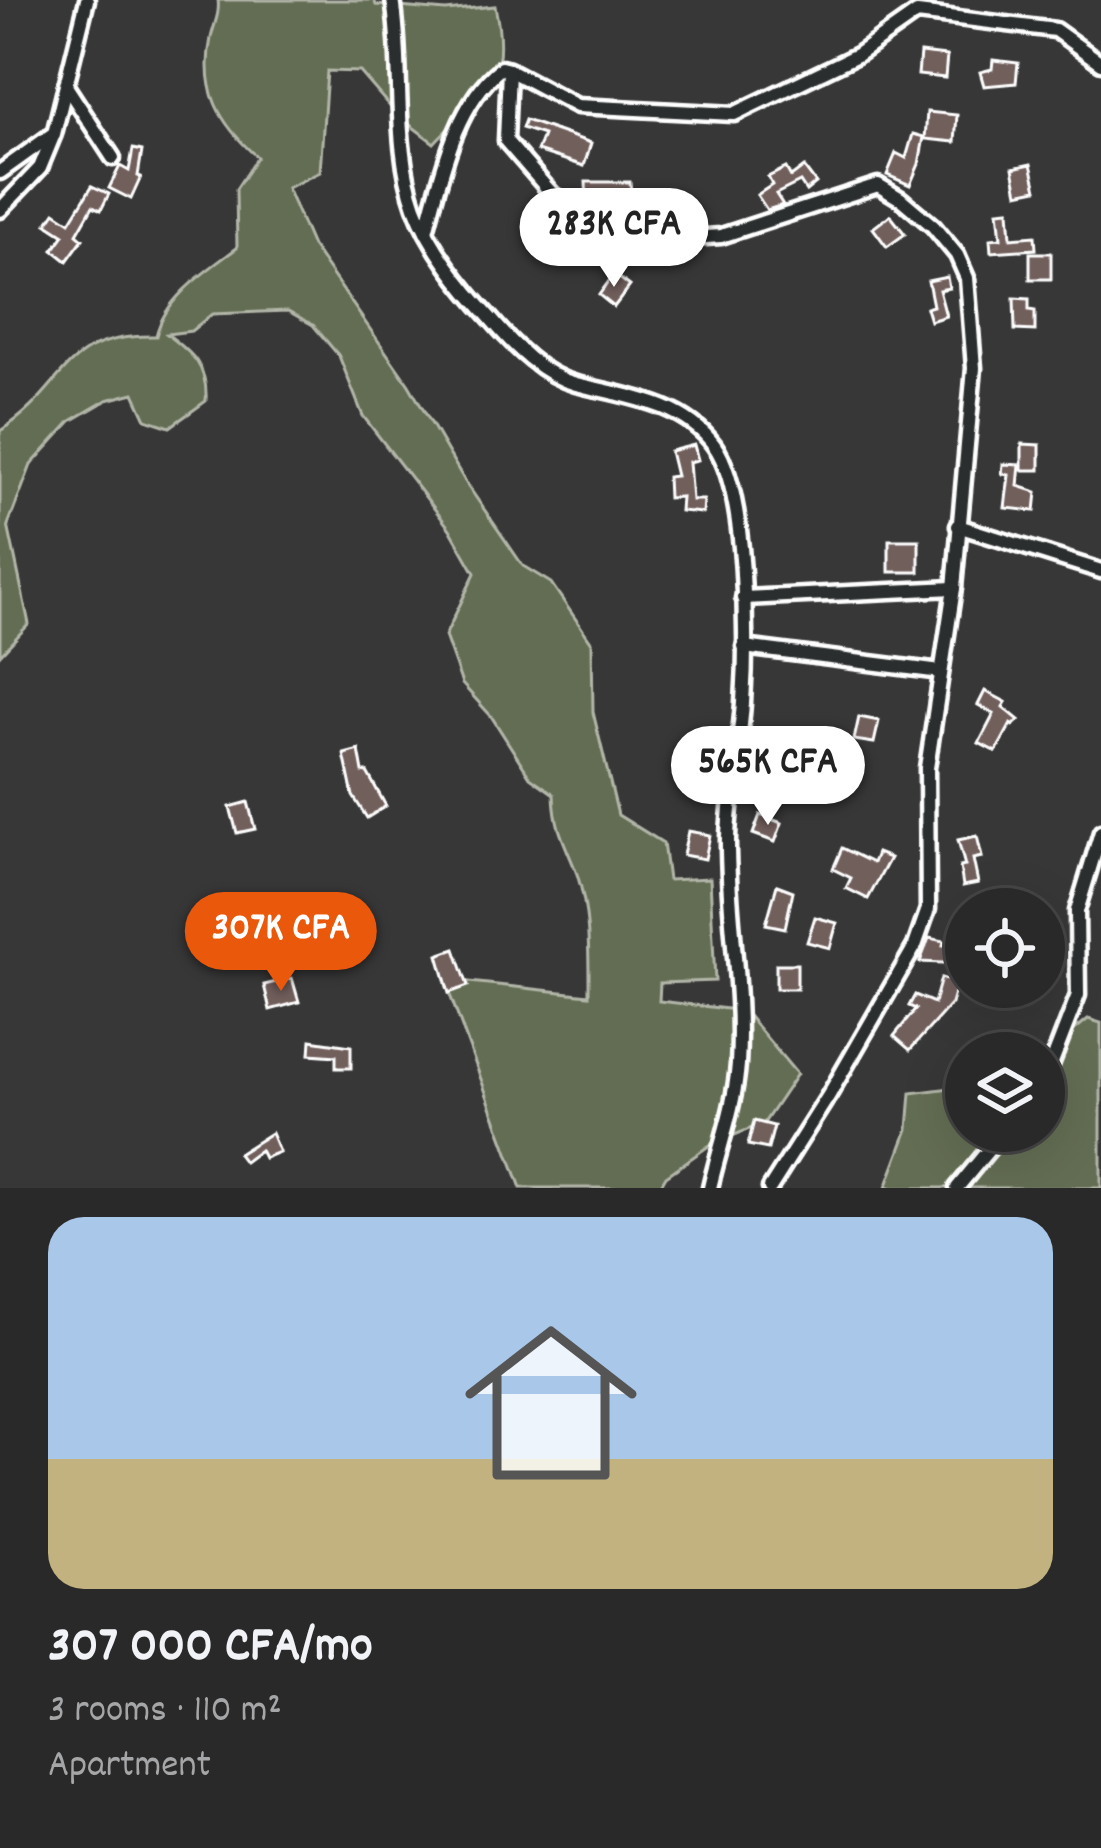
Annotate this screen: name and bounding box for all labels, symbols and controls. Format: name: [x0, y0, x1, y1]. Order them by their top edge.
pin: 283K CFA: [490, 188, 738, 290]
text: 283K CFA: [547, 199, 681, 254]
pin: 565K CFA: [644, 726, 892, 828]
text: 565K CFA: [698, 737, 838, 792]
map controls: [945, 888, 1065, 1152]
button: locate: [945, 888, 1065, 1008]
pin: 307K CFA: [157, 892, 405, 994]
text: 307K CFA: [212, 903, 350, 958]
button: layers: [945, 1032, 1065, 1152]
icon: home: [443, 1295, 659, 1511]
text: 307 000 CFA/mo: [48, 1613, 373, 1685]
text: 3 rooms · 110 m²: [48, 1685, 282, 1740]
text: Apartment: [48, 1740, 211, 1795]

